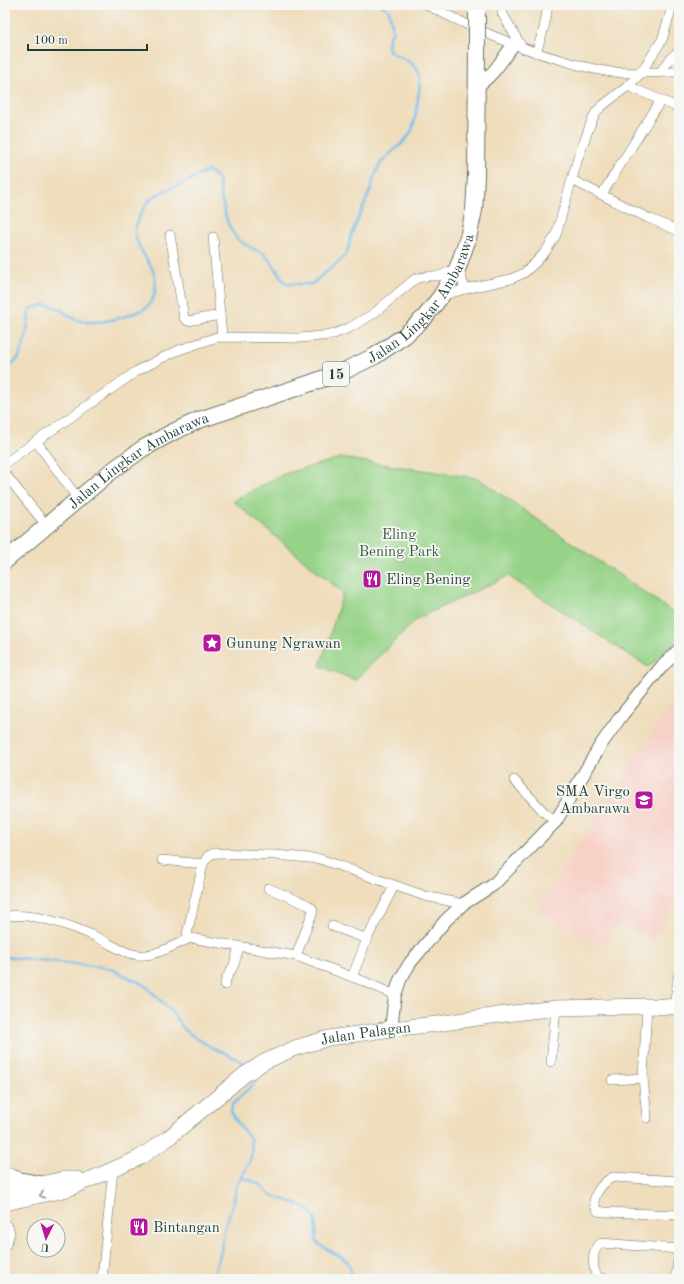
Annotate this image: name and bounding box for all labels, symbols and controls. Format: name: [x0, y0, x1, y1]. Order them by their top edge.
scale bar: [28, 26, 147, 52]
text: 100 m: [34, 35, 68, 47]
street label: Jalan Lingkar Ambarawa: [366, 232, 478, 367]
road number: 15: [323, 362, 349, 386]
street label: Jalan Lingkar Ambarawa: [66, 411, 212, 513]
park label: Eling Bening Park: [359, 528, 440, 560]
restaurant icon: Eling Bening: [361, 568, 383, 590]
place label: Eling Bening: [386, 573, 470, 588]
place icon: Gunung Ngrawan: [201, 632, 223, 654]
place label: Gunung Ngrawan: [226, 637, 341, 652]
place label: SMA Virgo Ambarawa: [556, 785, 631, 817]
school or university icon: SMA Virgo Ambarawa: [633, 789, 655, 811]
street label: Jalan Palagan: [319, 1021, 412, 1049]
one-way arrow: [39, 1191, 45, 1199]
restaurant icon: Bintangan: [128, 1216, 150, 1238]
north arrow: [26, 1218, 66, 1258]
place label: Bintangan: [153, 1221, 220, 1236]
text: U: [40, 1241, 50, 1252]

